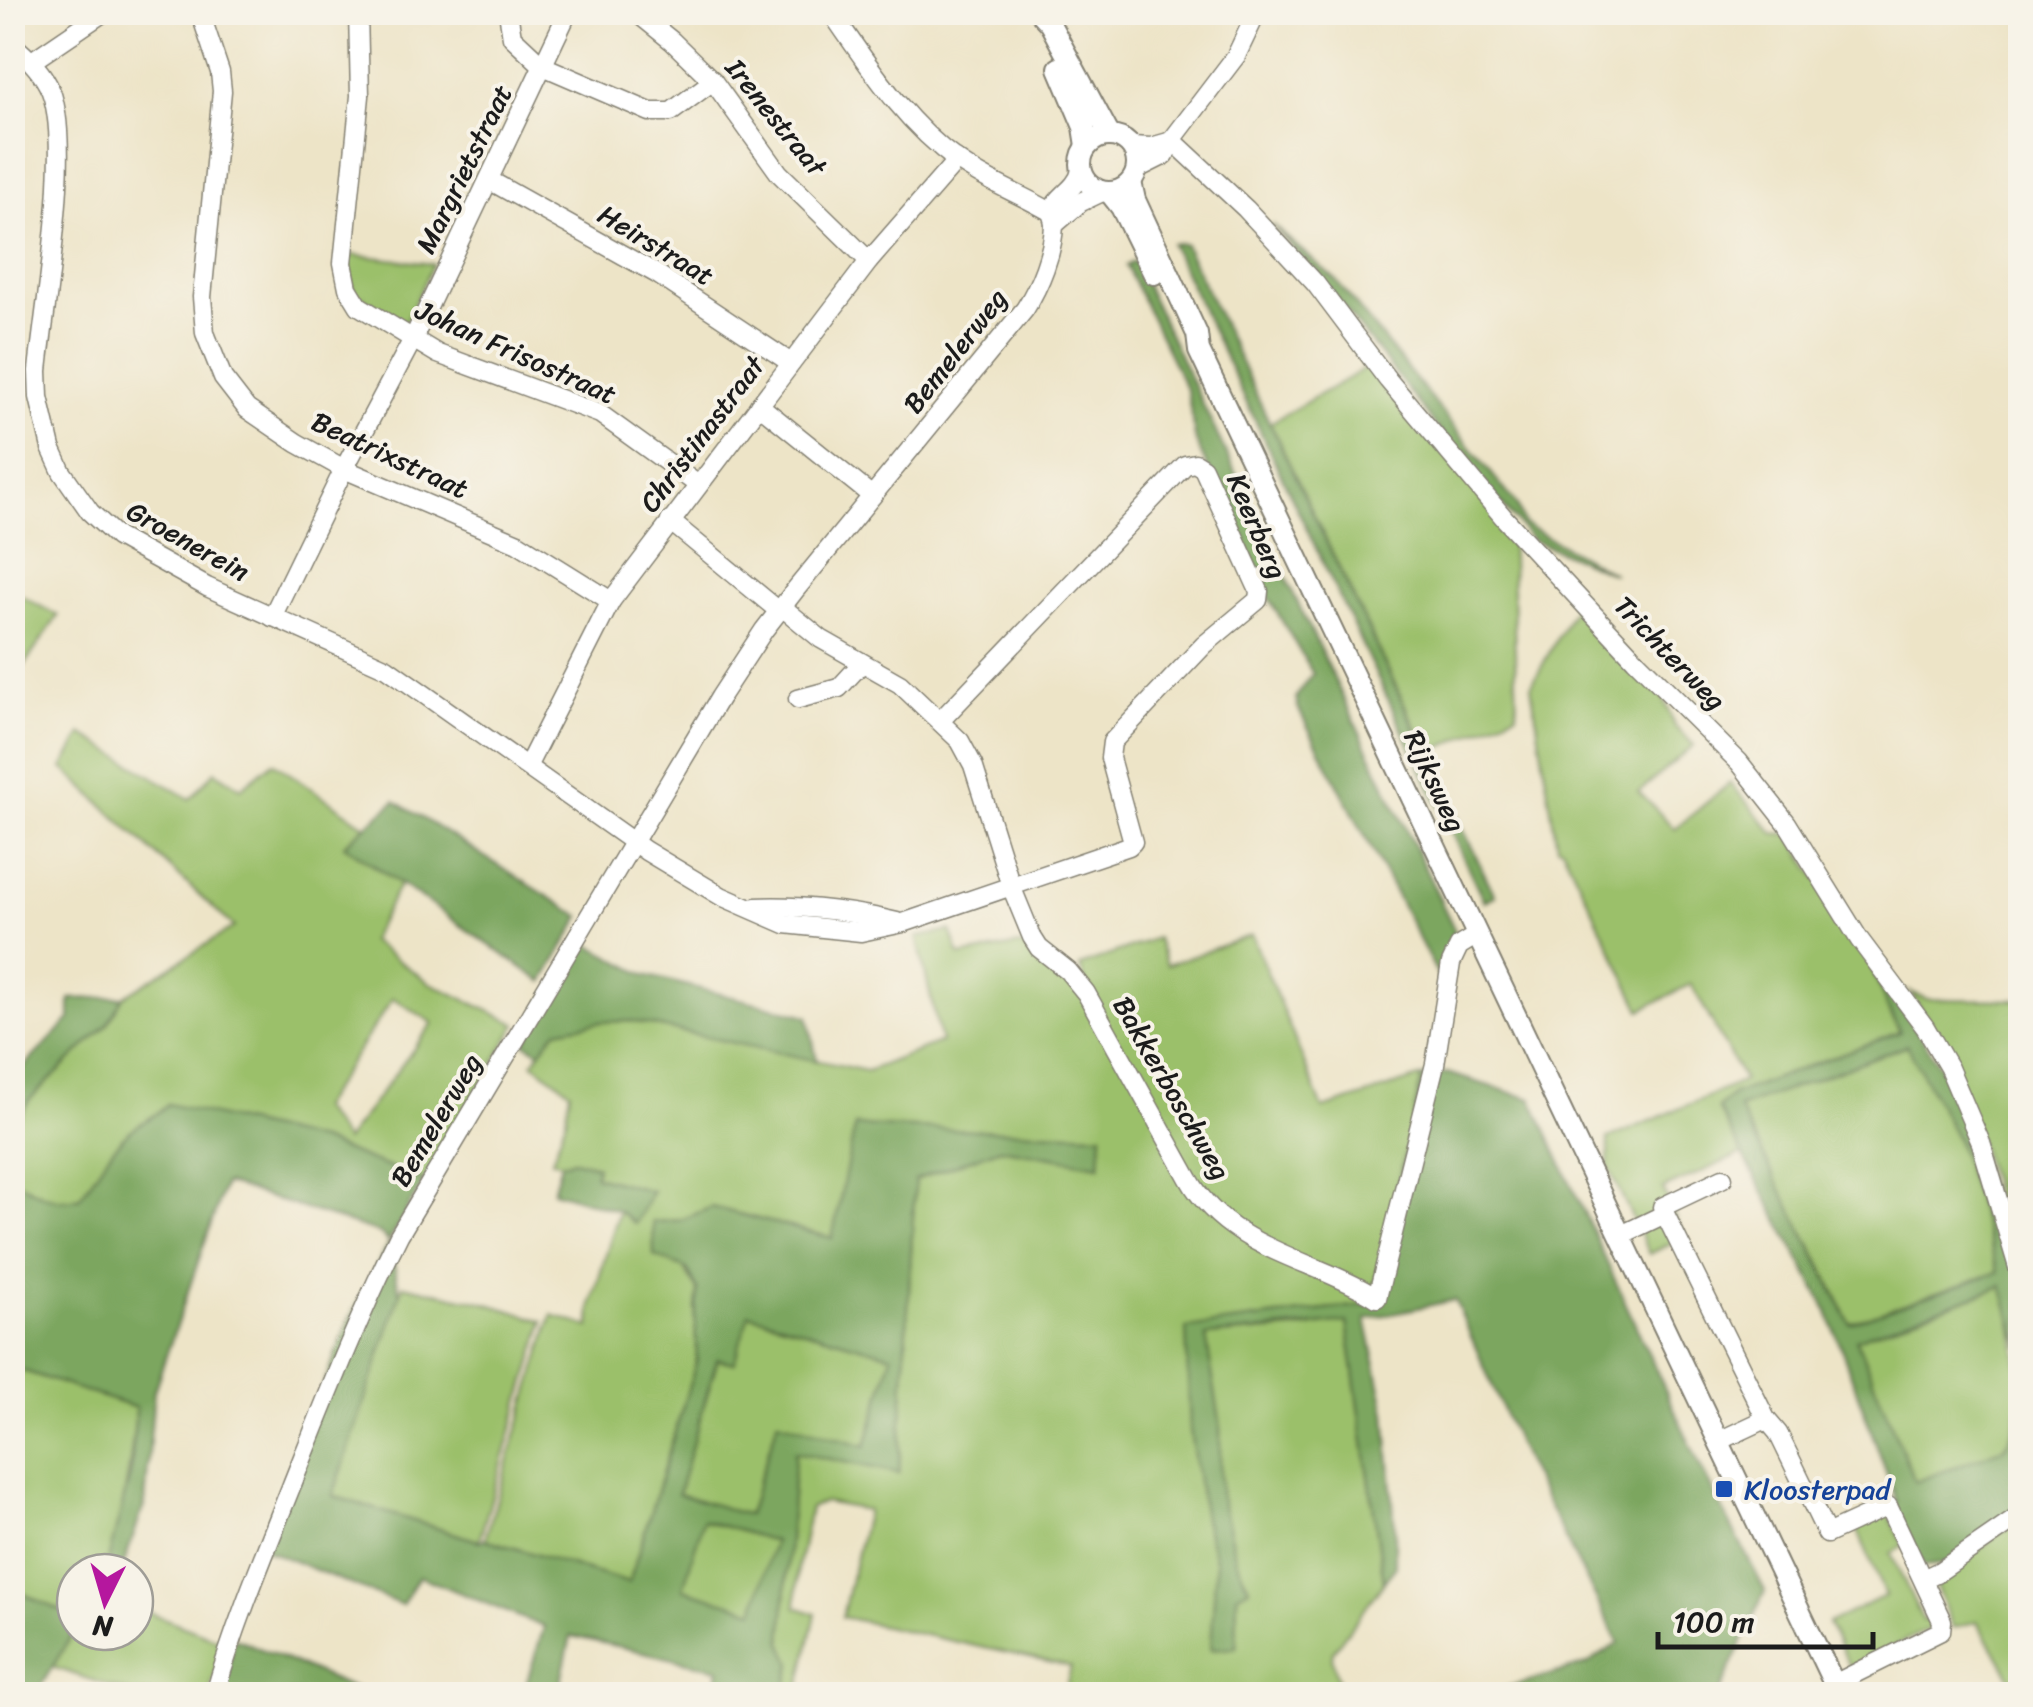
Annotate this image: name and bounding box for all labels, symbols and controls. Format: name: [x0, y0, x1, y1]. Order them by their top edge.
street label: Irenestraat: [712, 46, 840, 189]
street label: Margrietstraat: [402, 76, 526, 262]
street label: Heirstraat: [588, 191, 724, 299]
street label: Bemelerweg: [890, 277, 1020, 425]
street label: Johan Frisostraat: [406, 285, 625, 418]
street label: Christinastraat: [626, 343, 779, 523]
street label: Beatrixstraat: [303, 397, 477, 513]
street label: Keerberg: [1213, 465, 1301, 587]
street label: Groenerein: [117, 487, 259, 595]
street label: Trichterweg: [1602, 583, 1738, 723]
street label: Rijksweg: [1390, 722, 1480, 840]
street label: Bakkerboschweg: [1099, 987, 1245, 1189]
street label: Bemelerweg: [377, 1044, 495, 1196]
place label: Kloosterpad: [1744, 1465, 1892, 1514]
marker: Kloosterpad: [1713, 1478, 1735, 1500]
north arrow: [55, 1552, 155, 1652]
scale bar: [1658, 1587, 1873, 1649]
text: 100 m: [1673, 1595, 1755, 1649]
text: N: [90, 1601, 116, 1652]

